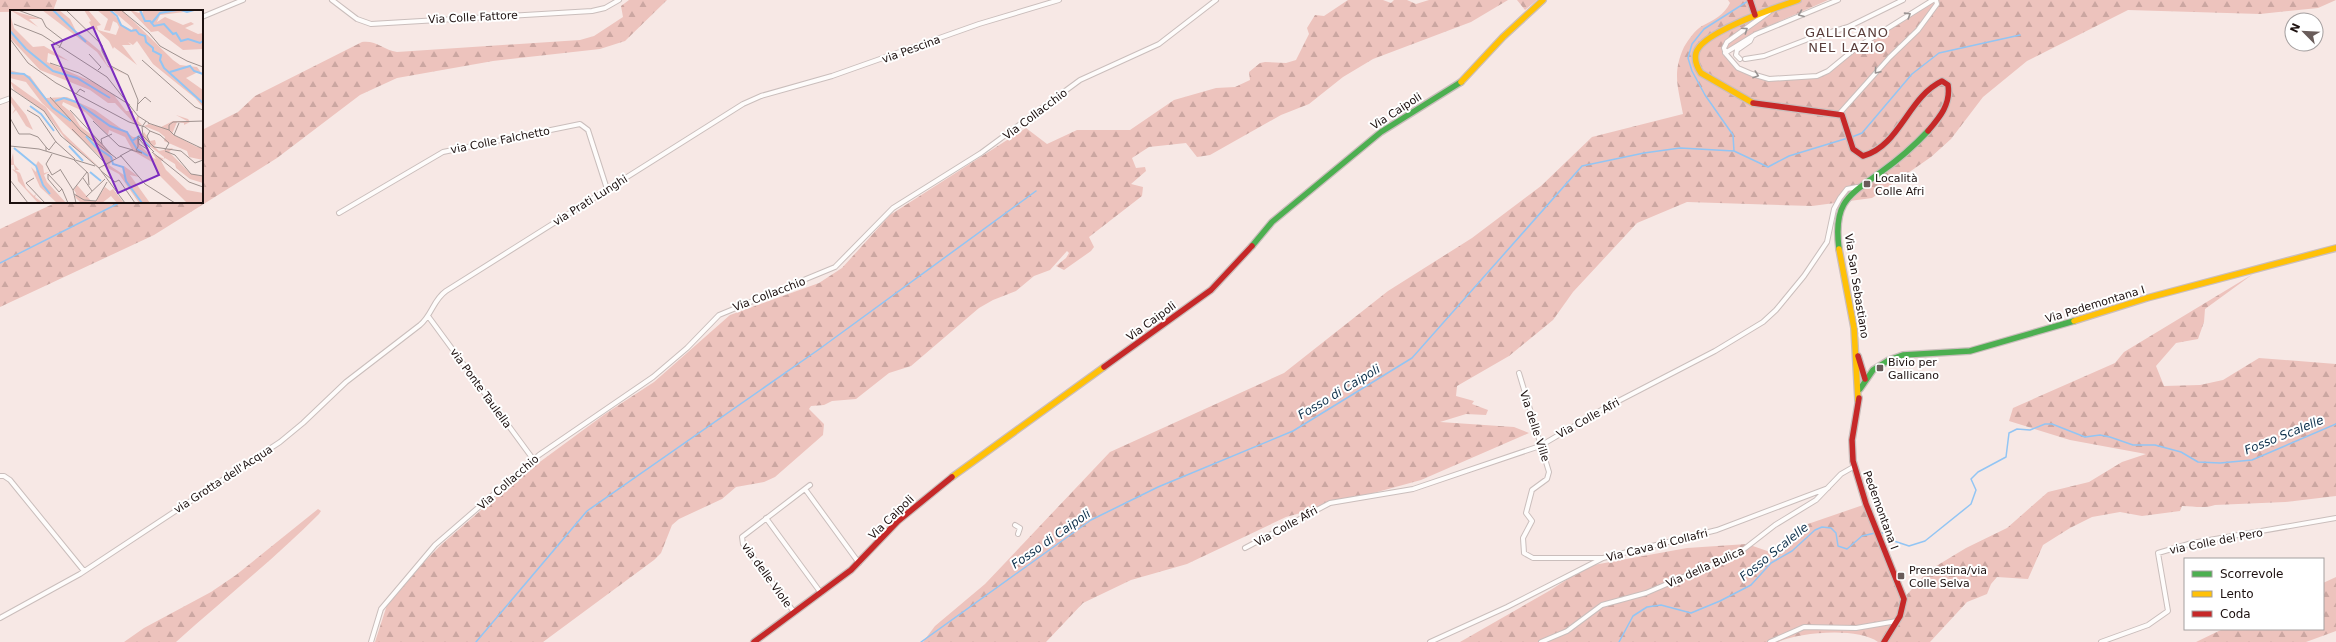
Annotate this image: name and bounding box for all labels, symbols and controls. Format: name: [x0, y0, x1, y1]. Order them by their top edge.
street label: Via Colle Fattore: [428, 9, 518, 26]
one-way arrow: [1798, 9, 1806, 17]
inset map: [10, 10, 203, 203]
north arrow: [2284, 12, 2324, 52]
one-way arrow: [1904, 13, 1911, 20]
text: N: [2288, 21, 2303, 35]
district label: GALLICANO NEL LAZIO: [1805, 25, 1889, 55]
one-way arrow: [1740, 28, 1747, 35]
street label: via Pescina: [880, 33, 942, 66]
one-way arrow: [1875, 66, 1882, 74]
one-way arrow: [1752, 71, 1759, 79]
street label: Via Collacchio: [1001, 86, 1070, 143]
street label: Via Caipoli: [1368, 90, 1424, 133]
street label: via Colle Falchetto: [449, 124, 551, 156]
street label: via Prati Lunghi: [551, 172, 630, 229]
place label: Località Colle Afri: [1875, 172, 1924, 198]
marker: Località Colle Afri: [1862, 179, 1872, 189]
street label: Via San Sebastiano: [1842, 233, 1871, 340]
street label: Via Collacchio: [731, 275, 808, 314]
street label: Via Pedemontana I: [2044, 283, 2146, 326]
street label: Via Caipoli: [1124, 299, 1179, 344]
street label: via Ponte Taulella: [447, 346, 514, 431]
place label: Bivio per Gallicano: [1888, 356, 1939, 382]
water label: Fosso di Caipoli: [1295, 362, 1383, 422]
marker: Bivio per Gallicano: [1875, 363, 1885, 373]
street label: Via delle Ville: [1517, 389, 1552, 464]
street label: Via Colle Afri: [1554, 396, 1622, 441]
water label: Fosso Scalelle: [2242, 413, 2326, 457]
street label: via Grotta dell'Acqua: [171, 443, 275, 516]
street label: Via Collacchio: [475, 452, 542, 512]
street label: Pedemontana I: [1860, 469, 1901, 551]
street label: Via Caipoli: [866, 493, 917, 542]
street label: Via Colle Afri: [1252, 504, 1320, 549]
water label: Fosso di Caipoli: [1009, 506, 1094, 572]
water label: Fosso Scalelle: [1737, 520, 1811, 584]
street label: via Colle del Pero: [2168, 526, 2264, 557]
street label: Via Cava di Collafri: [1605, 527, 1709, 564]
street label: via delle Viole: [739, 540, 795, 610]
street label: Via della Bulica: [1664, 544, 1746, 591]
legend: [2184, 558, 2324, 630]
place label: Prenestina/via Colle Selva: [1909, 564, 1987, 590]
text: Scorrevole: [2220, 567, 2284, 581]
marker: Prenestina/via Colle Selva: [1896, 571, 1906, 581]
text: Lento: [2220, 587, 2254, 601]
text: Coda: [2220, 607, 2251, 621]

